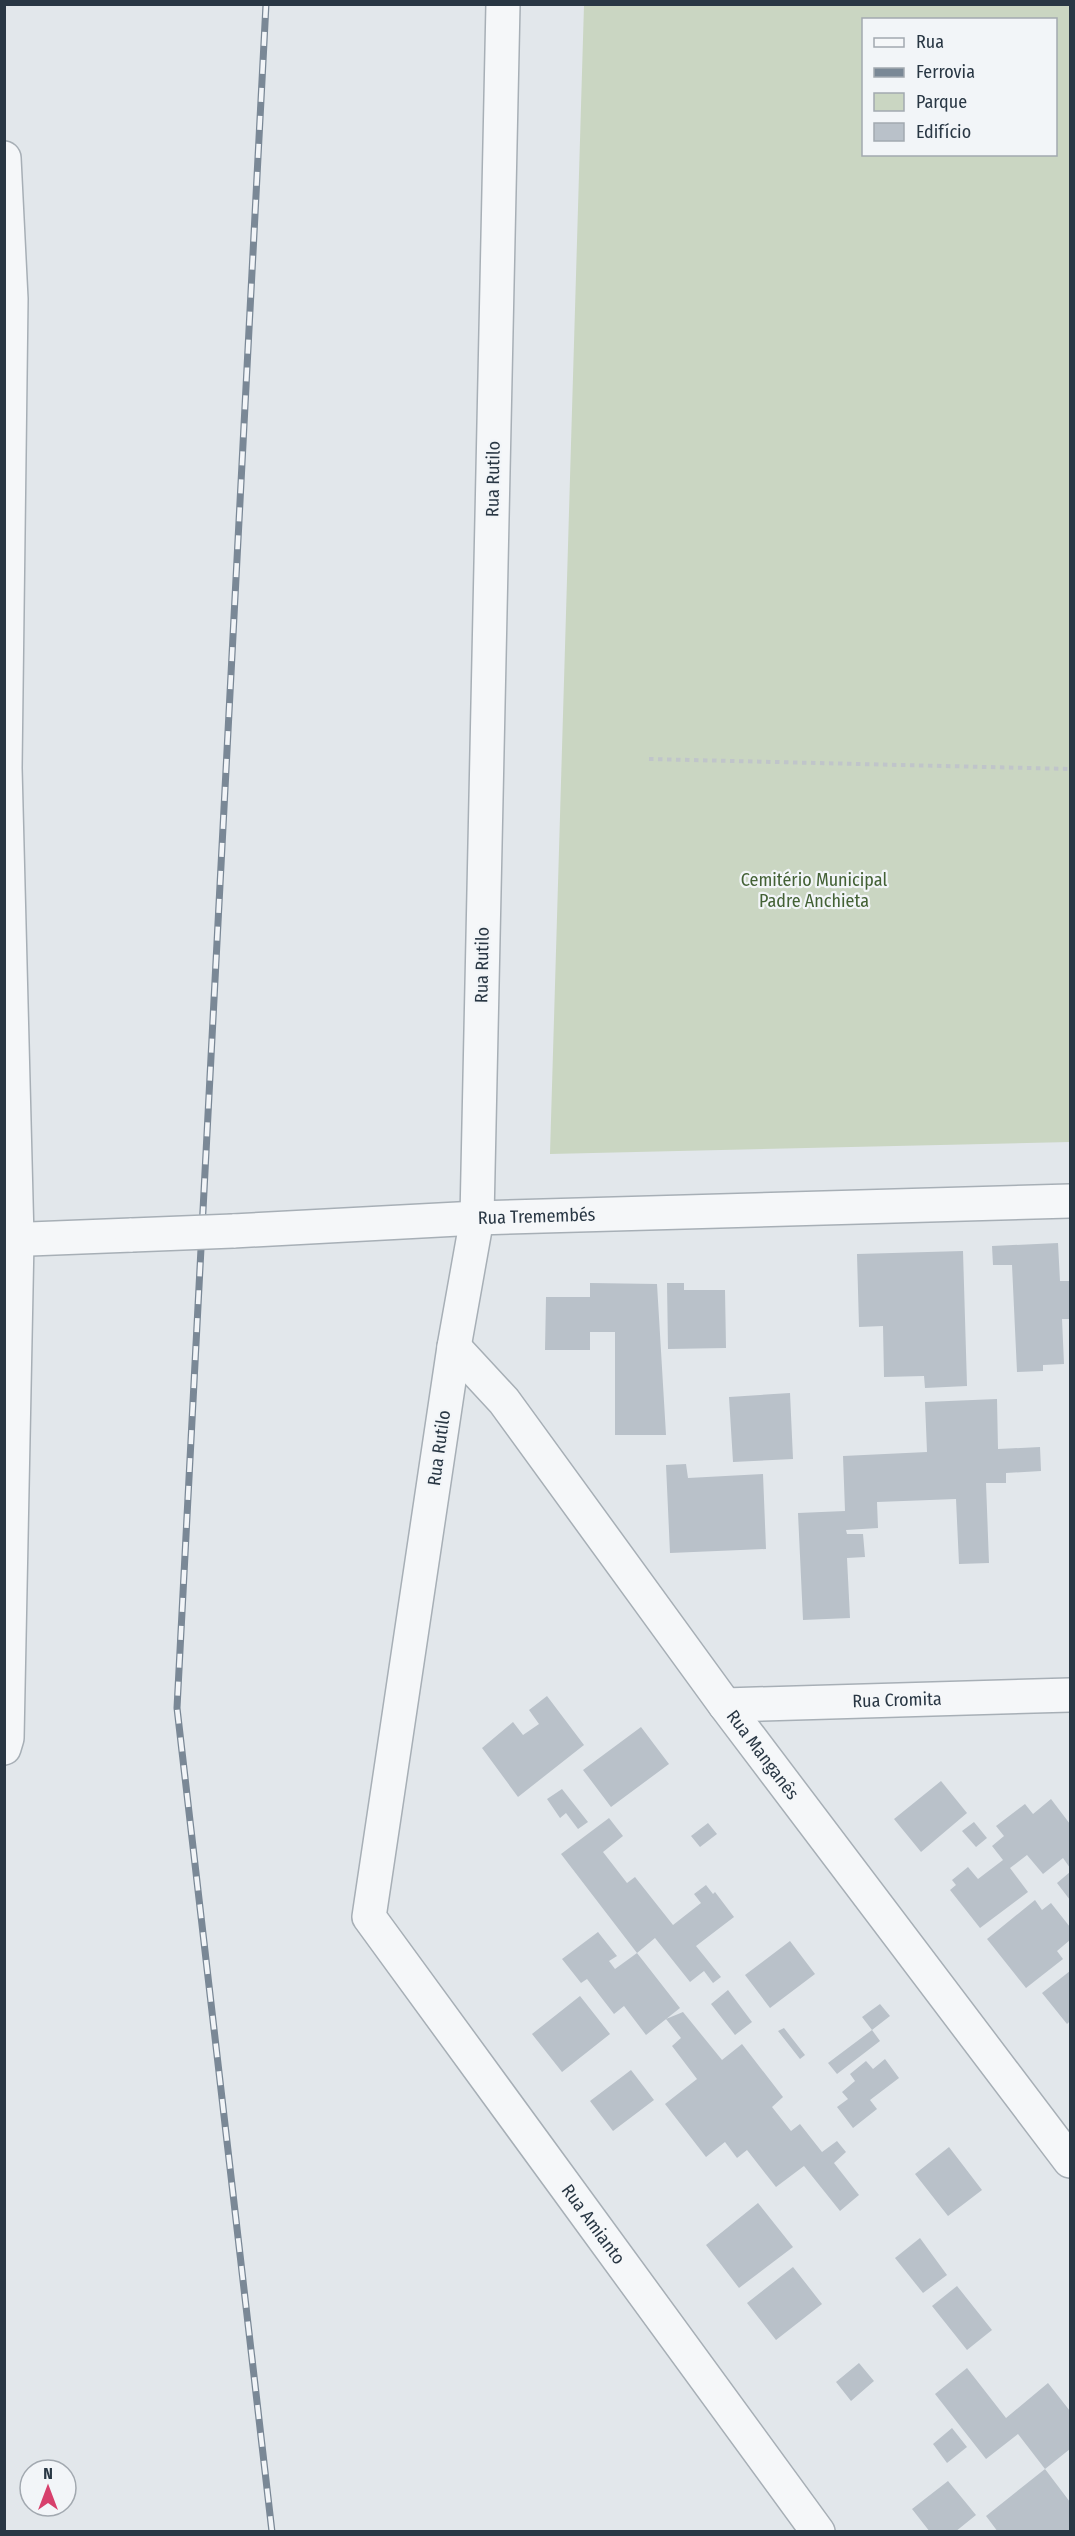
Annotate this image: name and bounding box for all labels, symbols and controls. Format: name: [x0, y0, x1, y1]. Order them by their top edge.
legend: [862, 18, 1057, 156]
text: Rua: [916, 31, 944, 53]
text: Ferrovia: [916, 61, 975, 83]
text: Parque: [916, 91, 967, 113]
text: Edifício: [916, 121, 971, 143]
street label: Rua Rutilo: [481, 441, 505, 517]
park label: Cemitério Municipal Padre Anchieta: [741, 869, 887, 912]
street label: Rua Rutilo: [470, 927, 494, 1003]
street label: Rua Tremembés: [478, 1204, 596, 1229]
street label: Rua Rutilo: [423, 1409, 455, 1487]
street label: Rua Cromita: [852, 1688, 942, 1712]
street label: Rua Manganês: [722, 1706, 804, 1804]
street label: Rua Amianto: [557, 2180, 630, 2268]
north arrow: [18, 2458, 78, 2518]
text: N: [43, 2464, 53, 2483]

